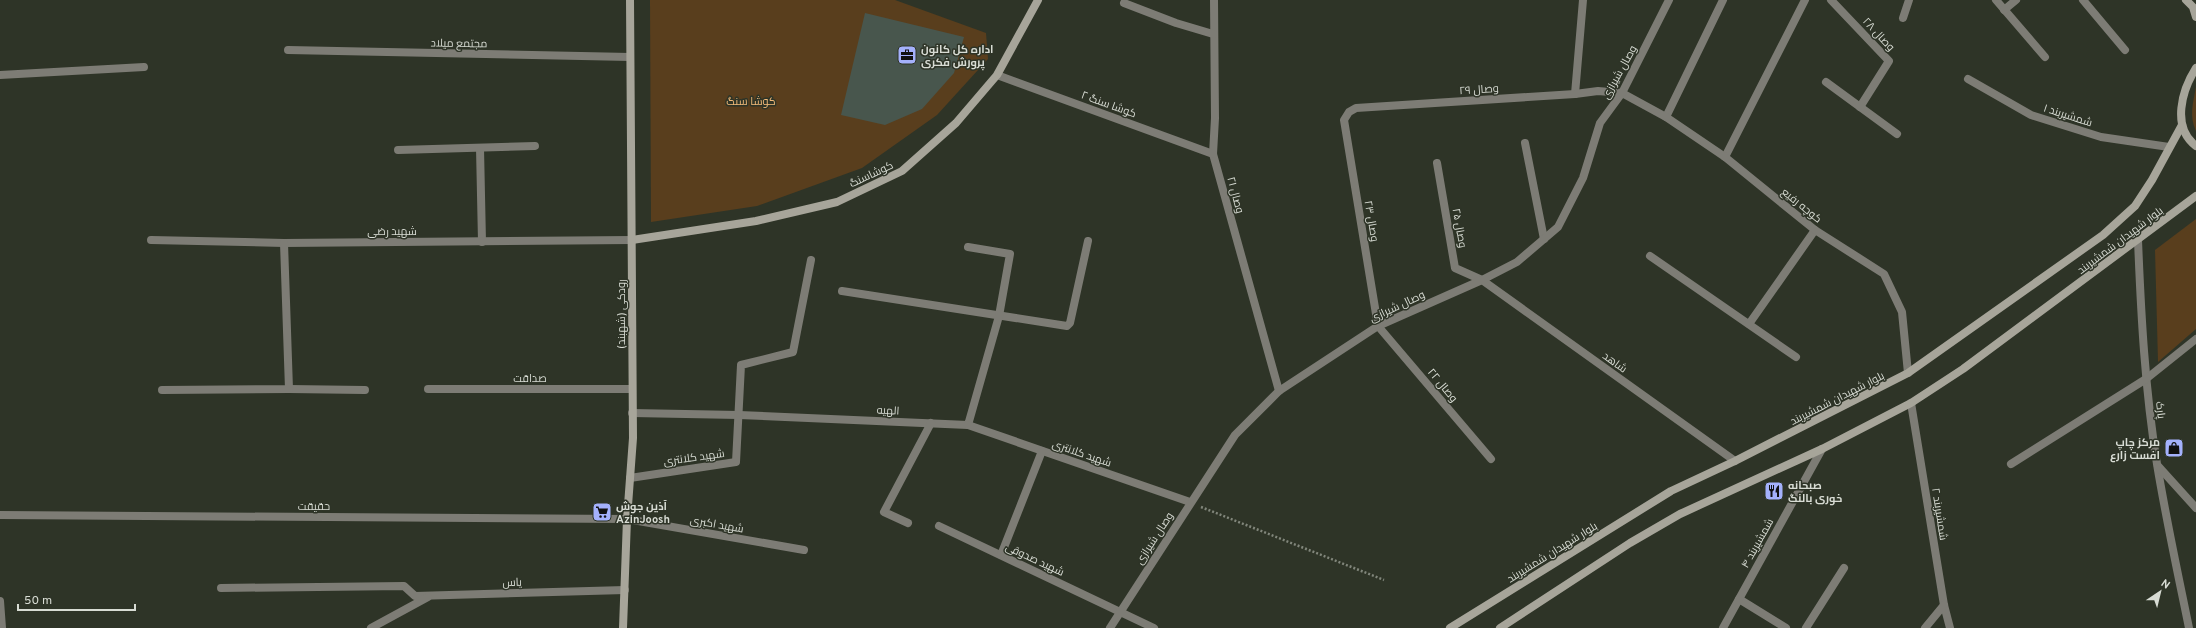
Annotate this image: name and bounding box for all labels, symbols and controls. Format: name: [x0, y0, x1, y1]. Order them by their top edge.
street label: وصال ۲۸: [1859, 15, 1897, 54]
street label: مجتمع میلاد: [430, 37, 488, 51]
place label: اداره کل کانون پرورش فکری: [921, 43, 994, 71]
street label: وصال شیرازی: [1599, 43, 1640, 102]
office icon: اداره کل کانون پرورش فکری: [896, 44, 918, 66]
street label: وصال ۲۹: [1459, 82, 1499, 98]
street label: کوشا سنگ ۲: [1079, 88, 1138, 121]
park label: کوشا سنگ: [726, 95, 776, 109]
street label: شمشیربند ۱: [2041, 101, 2094, 130]
street label: کوشاسنگ: [847, 159, 896, 191]
street label: وصال ۲۱: [1223, 175, 1247, 215]
street label: کوچه رفیع: [1778, 185, 1825, 226]
street label: وصال ۲۳: [1361, 200, 1382, 243]
street label: بلوار شهیدان شمشیربند: [2075, 204, 2166, 278]
street label: وصال ۲۵: [1449, 207, 1469, 249]
street label: شهید رضی: [367, 225, 417, 239]
street label: رودکی (شهبند): [615, 279, 629, 349]
street label: وصال شیرازی: [1367, 288, 1427, 326]
street label: شاهد: [1599, 349, 1629, 376]
street label: وصال ۲۲: [1424, 366, 1460, 405]
street label: بلوار شهیدان شمشیربند: [1788, 369, 1887, 429]
street label: صداقت: [513, 372, 547, 386]
street label: پارک: [2152, 400, 2168, 420]
street label: الهیه: [876, 403, 900, 419]
place label: مرکز چاپ افست زارع: [2110, 436, 2160, 463]
street label: شهید کلانتری: [1050, 437, 1113, 471]
shop icon: مرکز چاپ افست زارع: [2163, 437, 2185, 459]
street label: شهید کلانتری: [663, 447, 726, 469]
place label: صبحانه خوری بالنگ: [1788, 479, 1842, 506]
restaurant icon: صبحانه خوری بالنگ: [1763, 480, 1785, 502]
street label: شمشیربند ۲: [1928, 487, 1950, 541]
street label: حقیقت: [298, 500, 330, 514]
place label: آذین جوش AzinJoosh: [616, 500, 670, 527]
supermarket icon: آذین جوش AzinJoosh: [591, 501, 613, 523]
street label: وصال شیرازی: [1133, 510, 1177, 567]
street label: شهید اکبری: [689, 513, 745, 537]
street label: شمشیربند ۴: [1739, 516, 1777, 571]
street label: بلوار شهیدان شمشیربند: [1505, 519, 1600, 586]
street label: شهید صدوقی: [1003, 540, 1066, 580]
north arrow: [2140, 572, 2180, 612]
street label: یاس: [502, 576, 522, 590]
text: N: [2158, 577, 2172, 593]
scale bar: [18, 586, 135, 612]
text: 50 m: [24, 593, 52, 609]

